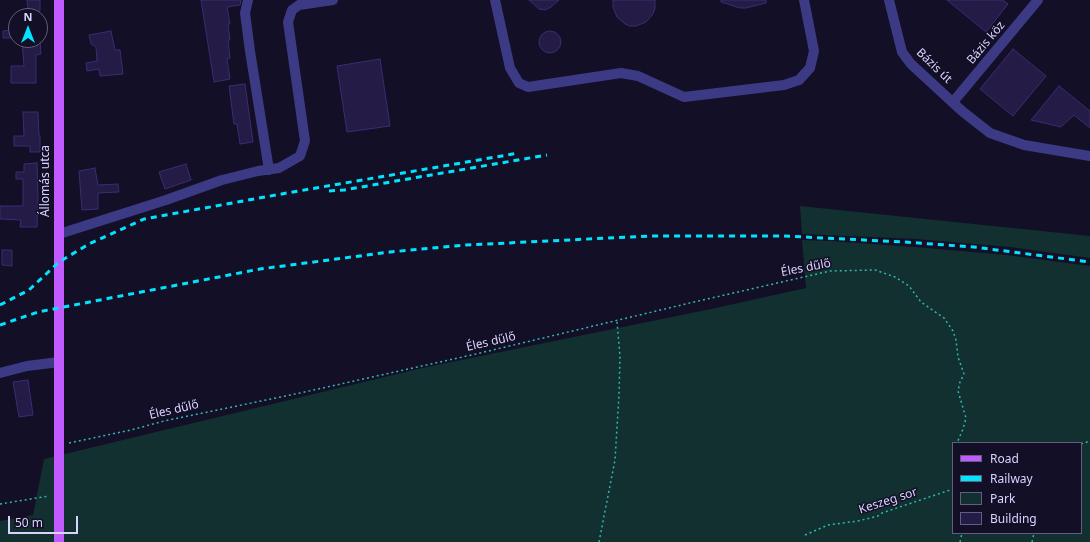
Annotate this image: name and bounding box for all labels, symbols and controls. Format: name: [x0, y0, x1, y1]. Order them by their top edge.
north arrow: [8, 8, 48, 48]
text: N: [24, 9, 32, 24]
street label: Bázis köz: [964, 19, 1008, 67]
street label: Bázis út: [913, 46, 955, 86]
street label: Állomás utca: [39, 145, 53, 217]
street label: Éles dűlő: [780, 256, 832, 280]
street label: Éles dűlő: [465, 329, 517, 355]
street label: Éles dűlő: [148, 397, 200, 423]
legend: [952, 442, 1082, 534]
text: Road: [990, 450, 1019, 467]
text: Railway: [990, 470, 1033, 487]
street label: Keszeg sor: [857, 485, 919, 517]
text: Park: [990, 490, 1015, 507]
scale bar: [10, 508, 80, 534]
text: Building: [990, 510, 1037, 527]
text: 50 m: [15, 514, 43, 531]

